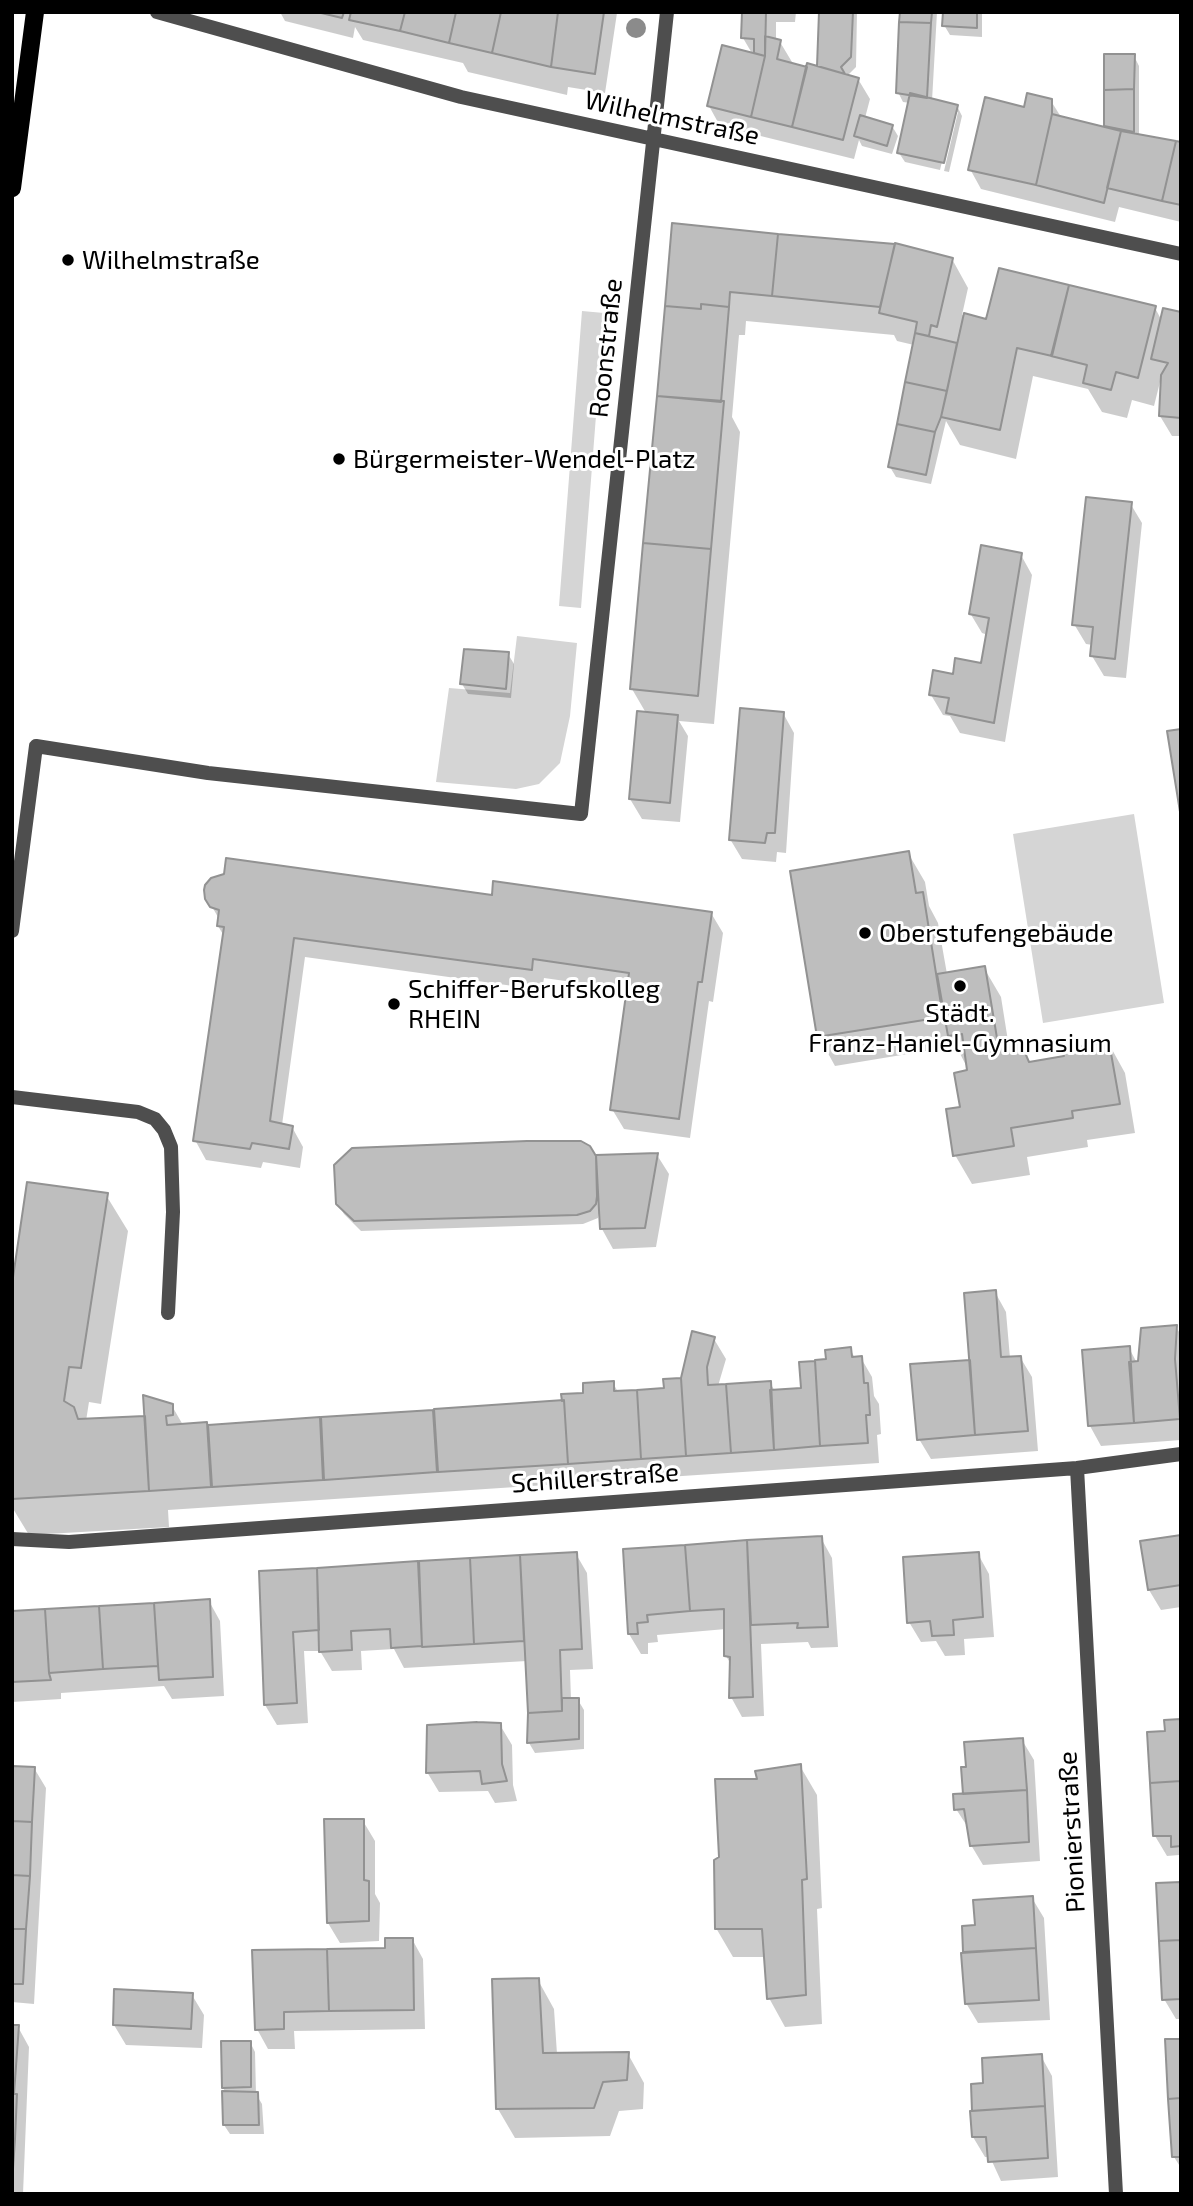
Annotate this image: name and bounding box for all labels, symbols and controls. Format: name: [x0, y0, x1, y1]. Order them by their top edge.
street label: Wilhelmstraße: [582, 84, 762, 152]
place label: Wilhelmstraße: [82, 244, 260, 276]
marker: Wilhelmstraße: [60, 252, 76, 268]
street label: Roonstraße: [583, 277, 629, 419]
place label: Bürgermeister-Wendel-Platz: [353, 443, 695, 475]
marker: Bürgermeister-Wendel-Platz: [331, 451, 347, 467]
place label: Oberstufengebäude: [879, 917, 1113, 949]
marker: Oberstufengebäude: [857, 925, 873, 941]
place label: Schiffer-Berufskolleg RHEIN: [408, 973, 660, 1034]
marker: Städt. Franz-Haniel-Gymnasium: [952, 978, 968, 994]
marker: Schiffer-Berufskolleg RHEIN: [386, 996, 402, 1012]
place label: Städt. Franz-Haniel-Gymnasium: [808, 997, 1112, 1058]
street label: Schillerstraße: [510, 1457, 680, 1499]
street label: Pionierstraße: [1052, 1750, 1092, 1914]

